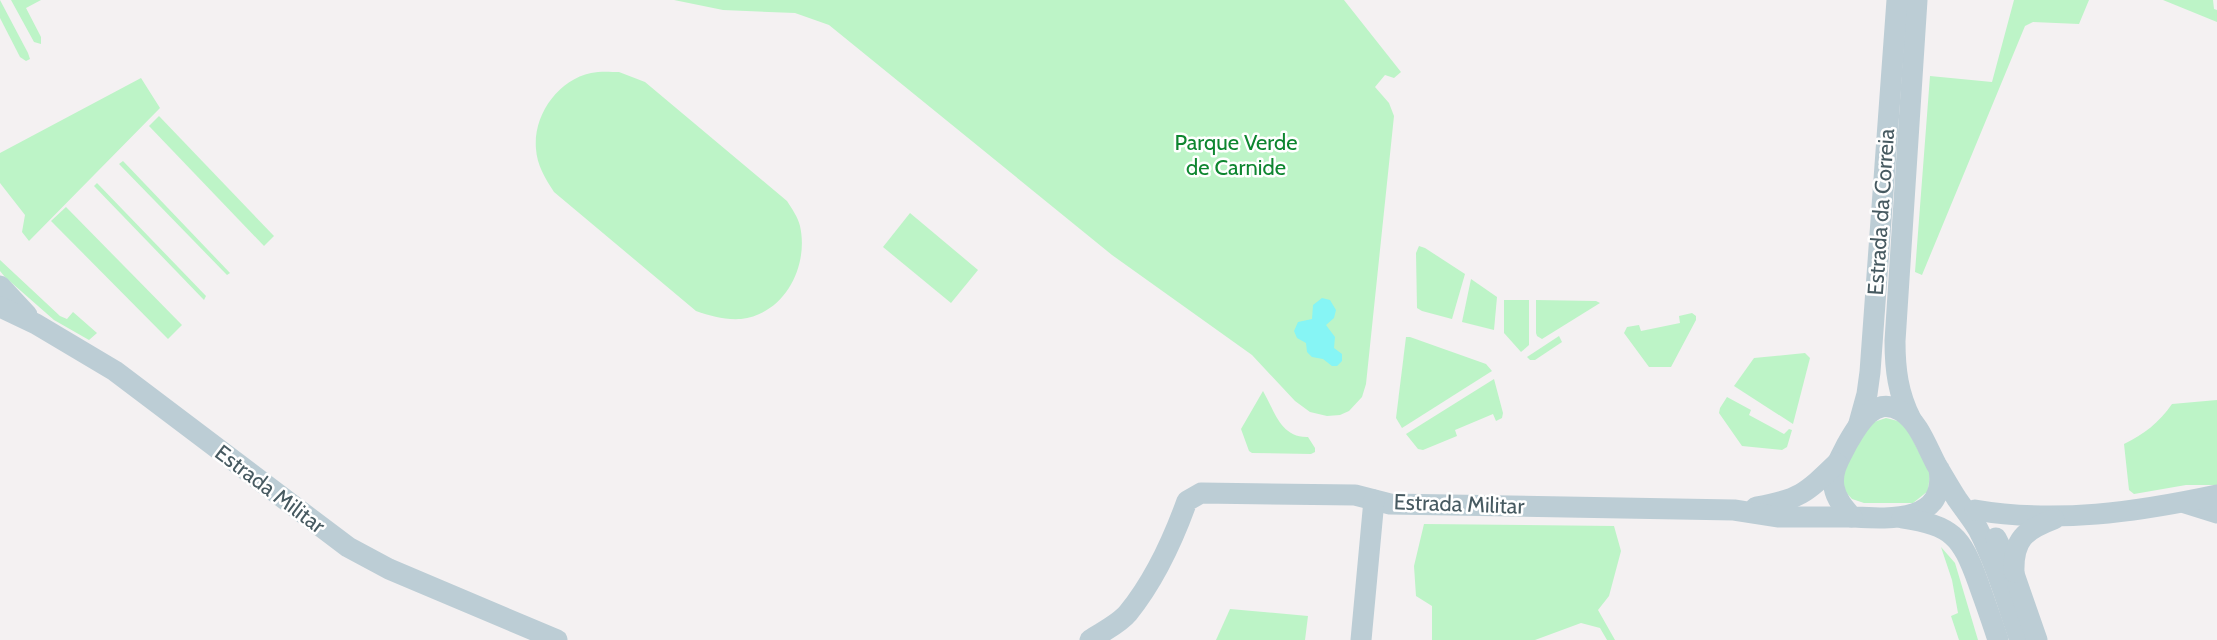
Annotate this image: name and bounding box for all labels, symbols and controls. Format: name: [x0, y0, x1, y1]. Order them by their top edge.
street label: Estrada da Correia: [1862, 127, 1900, 296]
park label: Parque Verde de Carnide: [1174, 129, 1298, 181]
street label: Estrada Militar: [210, 439, 330, 539]
street label: Estrada Militar: [1393, 488, 1525, 520]

